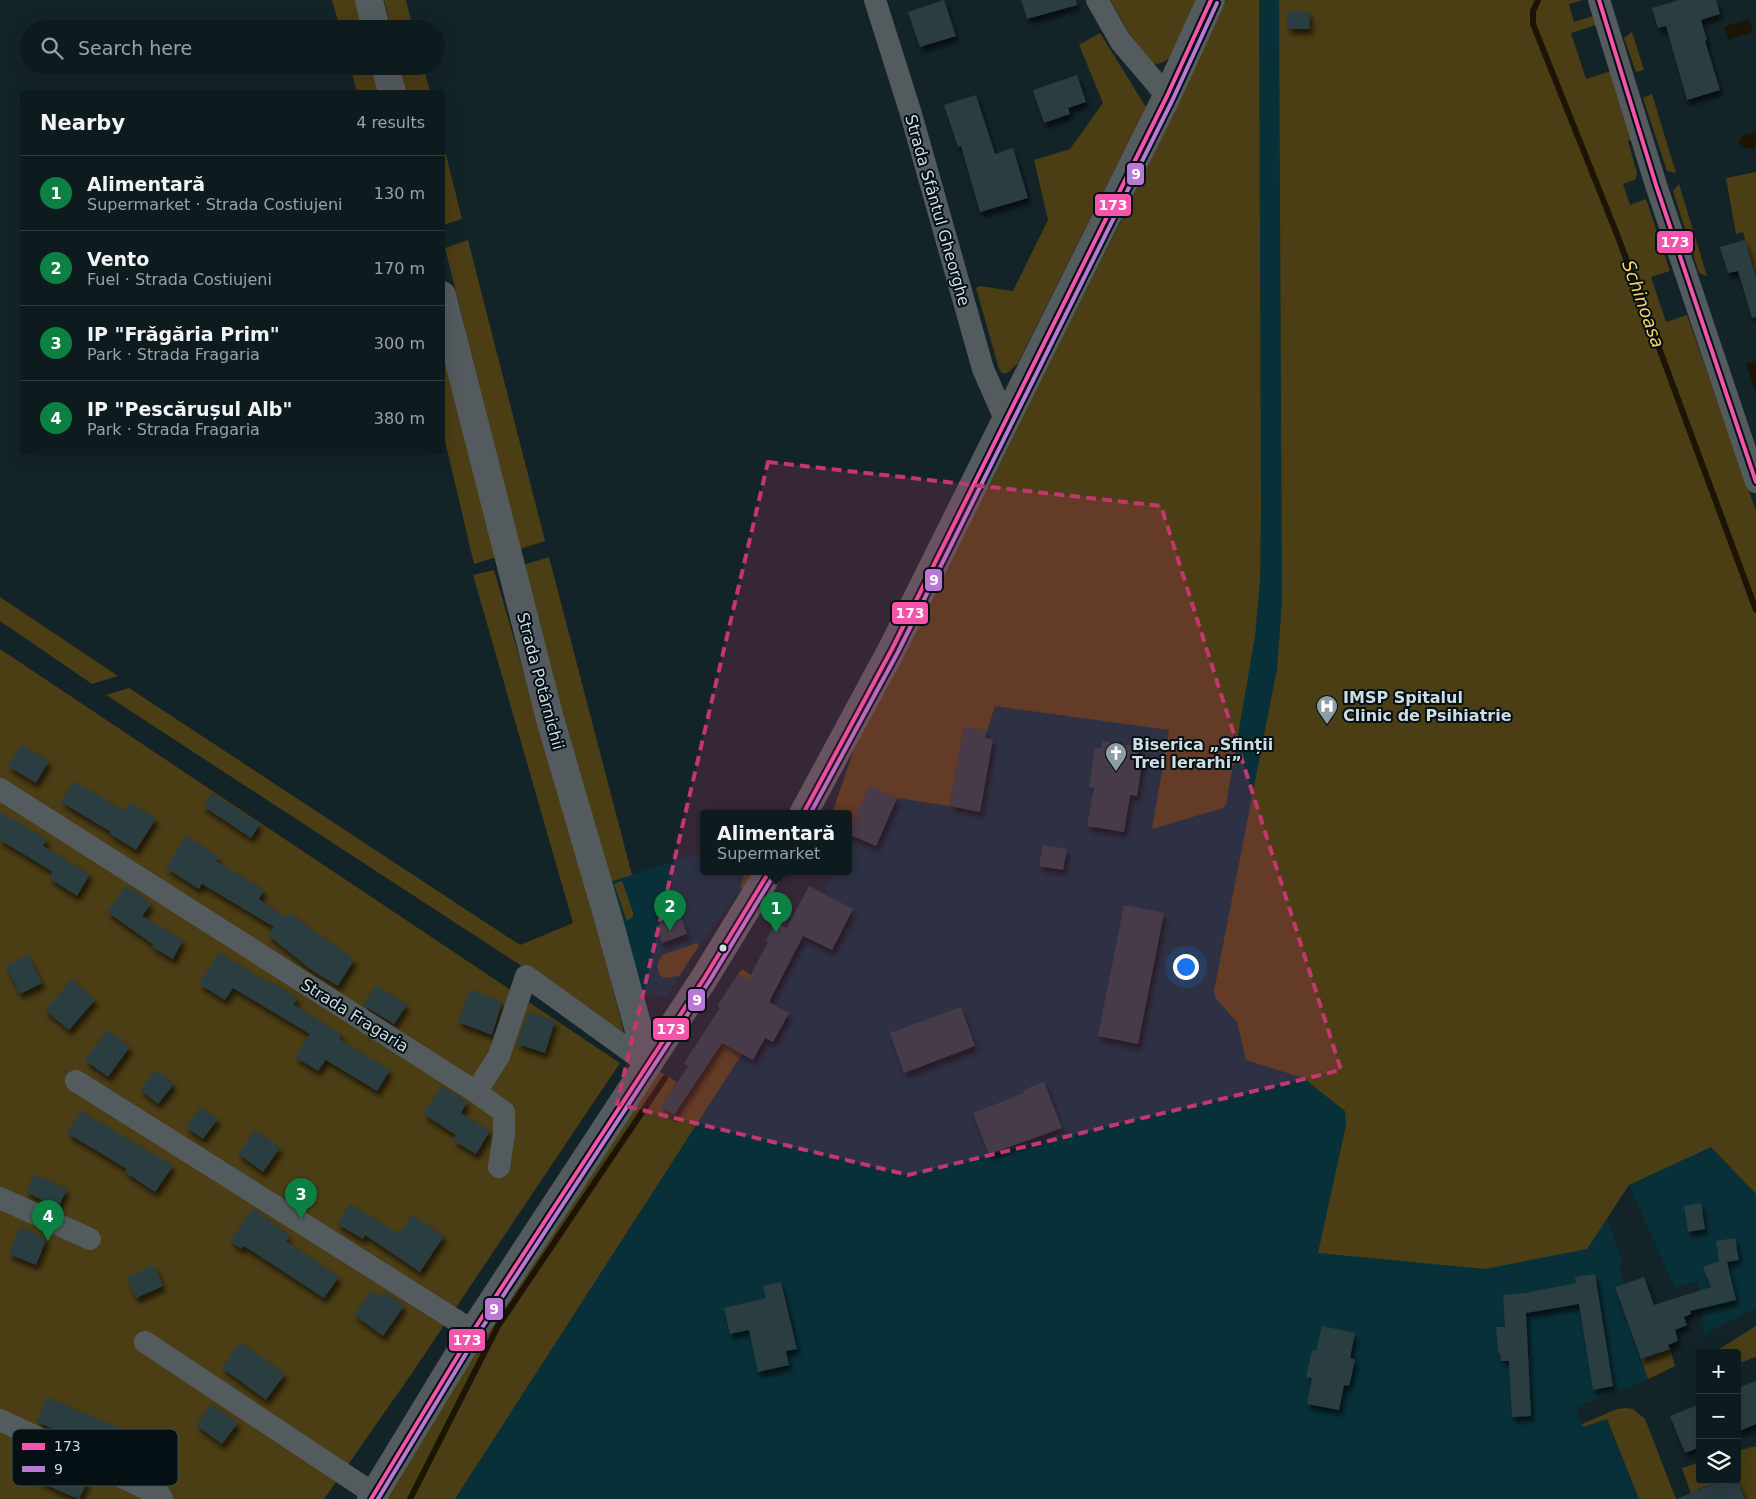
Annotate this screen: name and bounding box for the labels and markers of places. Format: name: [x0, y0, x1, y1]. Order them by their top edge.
place label: IMSP Spitalul Clinic de Psihiatrie: [1343, 688, 1512, 725]
hospital icon: IMSP Spitalul Clinic de Psihiatrie: [1315, 694, 1339, 725]
place label: Biserica „Sfinții Trei Ierarhi”: [1132, 735, 1273, 772]
church icon: Biserica „Sfinții Trei Ierarhi”: [1104, 741, 1128, 772]
pin: 2: [654, 890, 686, 931]
pin: 1: [760, 892, 792, 933]
unlabelled marker: [718, 943, 728, 953]
pin: 3: [285, 1178, 317, 1219]
pin: 4: [32, 1200, 64, 1241]

